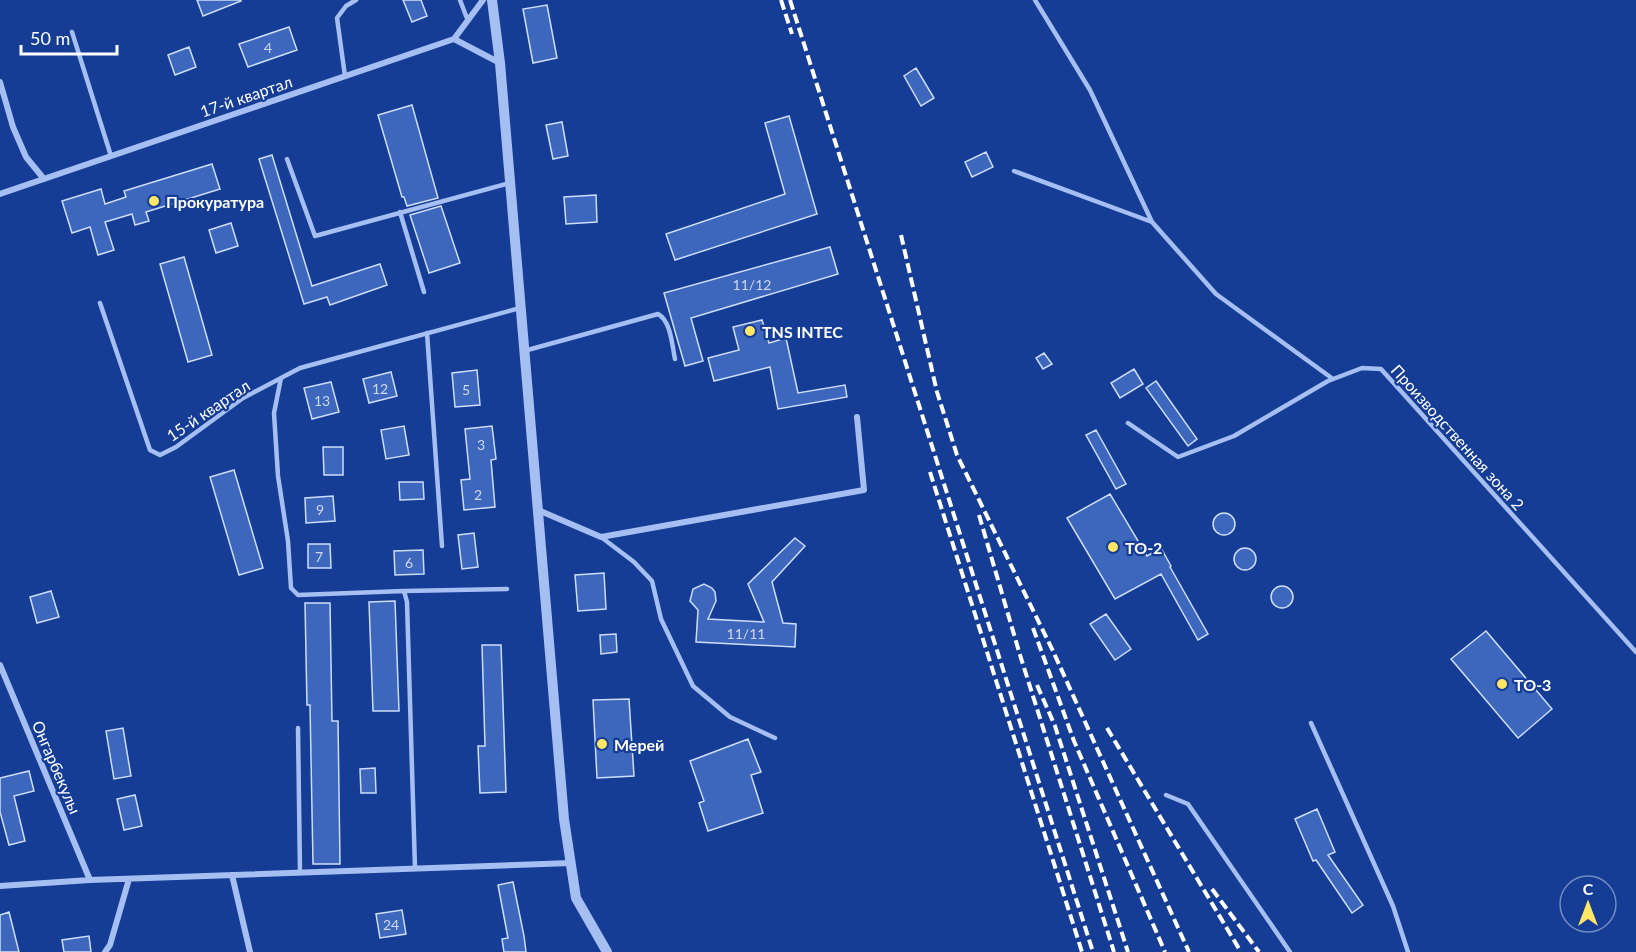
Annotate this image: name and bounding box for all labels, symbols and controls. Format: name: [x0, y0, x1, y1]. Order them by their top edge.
scale bar: [21, 18, 117, 56]
text: 50 m: [30, 27, 70, 49]
house number: 4: [264, 39, 272, 56]
street label: 17-й квартал: [198, 71, 294, 121]
place label: Прокуратура: [166, 192, 264, 211]
marker: Прокуратура: [147, 194, 161, 208]
house number: 11/12: [733, 276, 771, 293]
place label: TNS INTEC: [762, 322, 843, 341]
marker: TNS INTEC: [743, 324, 757, 338]
street label: Производственная зона 2: [1388, 360, 1528, 514]
street label: 15-й квартал: [163, 375, 253, 445]
house number: 12: [372, 380, 388, 397]
house number: 5: [462, 381, 470, 398]
house number: 13: [314, 392, 330, 409]
house number: 3: [477, 436, 485, 453]
house number: 2: [474, 486, 482, 503]
house number: 9: [316, 501, 324, 518]
place label: ТО-2: [1125, 538, 1162, 557]
marker: ТО-2: [1106, 540, 1120, 554]
house number: 7: [315, 548, 323, 565]
house number: 6: [405, 554, 413, 571]
house number: 11/11: [727, 625, 765, 642]
place label: ТО-3: [1514, 675, 1551, 694]
marker: ТО-3: [1495, 677, 1509, 691]
street label: Онгарбекулы: [29, 717, 85, 817]
place label: Мерей: [614, 735, 664, 754]
marker: Мерей: [595, 737, 609, 751]
north arrow: [1558, 874, 1618, 934]
text: С: [1583, 879, 1594, 898]
house number: 24: [383, 916, 399, 933]

